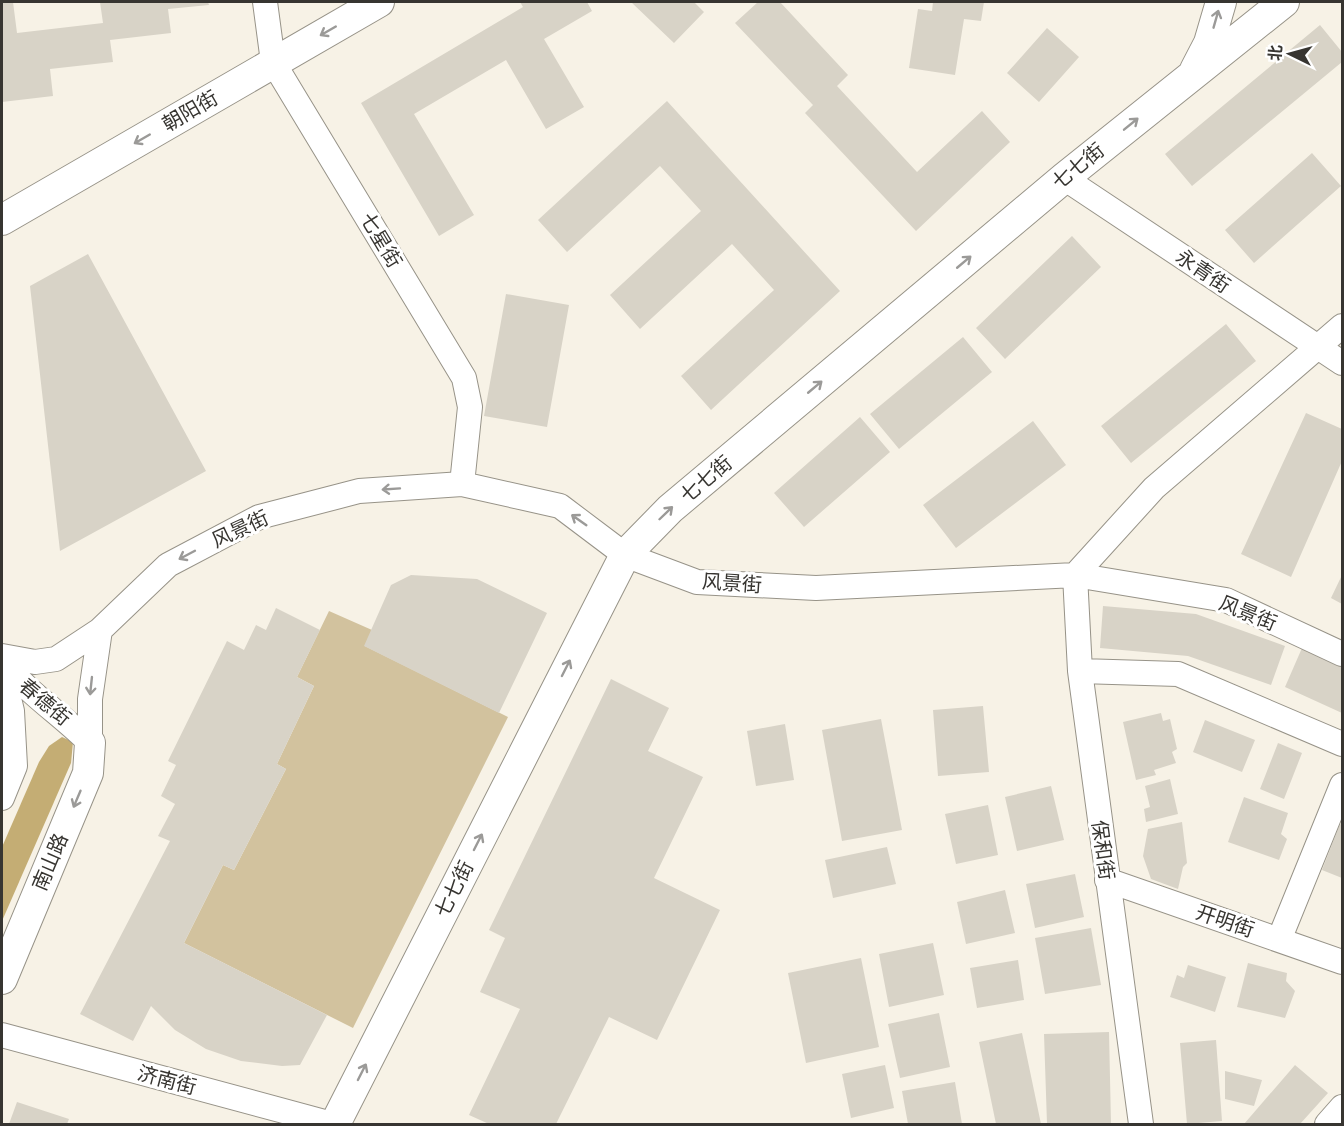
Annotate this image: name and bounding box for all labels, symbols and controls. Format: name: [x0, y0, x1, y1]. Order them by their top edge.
one-way arrow: [1211, 10, 1222, 29]
north arrow: [1260, 24, 1320, 84]
one-way arrow: [320, 25, 337, 37]
text: 北: [1265, 44, 1286, 62]
street label: 朝阳街: [158, 86, 222, 136]
one-way arrow: [1123, 118, 1139, 131]
one-way arrow: [133, 134, 151, 145]
street label: 七七街: [1047, 138, 1109, 194]
street label: 七星街: [355, 208, 407, 272]
street label: 永青街: [1171, 244, 1235, 298]
one-way arrow: [956, 255, 972, 268]
one-way arrow: [807, 380, 822, 394]
street label: 七七街: [675, 451, 737, 507]
one-way arrow: [381, 484, 401, 495]
street label: 风景街: [208, 505, 272, 553]
one-way arrow: [659, 506, 674, 521]
one-way arrow: [571, 514, 587, 526]
one-way arrow: [179, 549, 197, 561]
street label: 风景街: [701, 569, 763, 597]
street label: 风景街: [1216, 591, 1280, 635]
one-way arrow: [560, 660, 572, 677]
street label: 春德街: [14, 674, 76, 730]
one-way arrow: [85, 676, 96, 696]
one-way arrow: [71, 789, 82, 807]
street label: 保和街: [1087, 819, 1119, 881]
street label: 南山路: [27, 830, 73, 894]
one-way arrow: [472, 834, 484, 851]
street label: 七七街: [430, 857, 478, 921]
street label: 开明街: [1193, 900, 1257, 942]
street label: 济南街: [135, 1061, 199, 1099]
one-way arrow: [357, 1064, 368, 1082]

